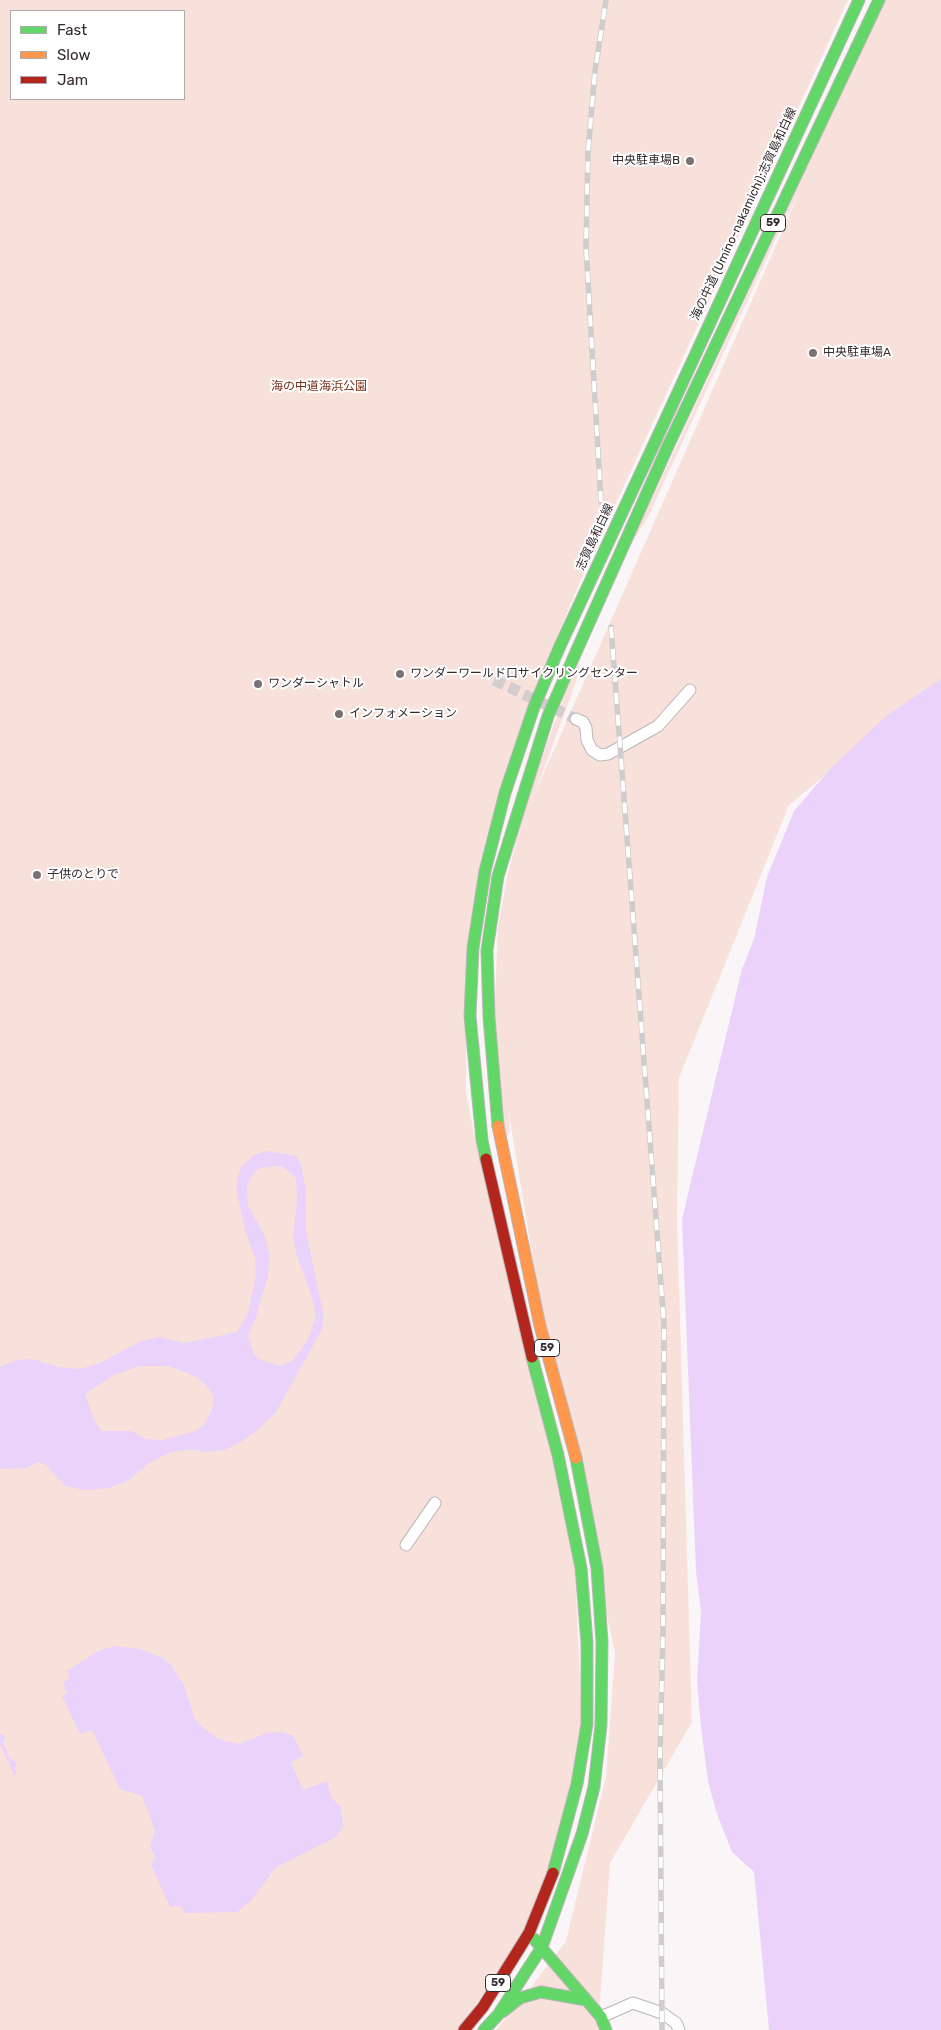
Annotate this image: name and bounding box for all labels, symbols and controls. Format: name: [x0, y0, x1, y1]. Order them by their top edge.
legend: [10, 10, 185, 100]
text: Fast: [57, 21, 87, 39]
text: Slow: [57, 46, 90, 64]
text: Jam: [57, 71, 88, 89]
street label: 海の中道 (Umino-nakamichi);志賀島和白線: [688, 105, 800, 323]
place label: 中央駐車場B: [612, 154, 680, 168]
marker: 中央駐車場B: [684, 155, 696, 167]
road number: 59: [760, 214, 786, 232]
place label: 中央駐車場A: [823, 346, 891, 360]
marker: 中央駐車場A: [807, 347, 819, 359]
park label: 海の中道海浜公園: [271, 380, 367, 394]
street label: 志賀島和白線: [573, 501, 617, 573]
place label: ワンダーワールド口サイクリングセンター: [410, 667, 638, 681]
marker: ワンダーワールド口サイクリングセンター: [394, 668, 406, 680]
place label: ワンダーシャトル: [268, 677, 364, 691]
marker: ワンダーシャトル: [252, 678, 264, 690]
place label: インフォメーション: [349, 707, 457, 721]
marker: インフォメーション: [333, 708, 345, 720]
place label: 子供のとりで: [47, 868, 119, 882]
marker: 子供のとりで: [31, 869, 43, 881]
road number: 59: [534, 1340, 560, 1356]
road number: 59: [486, 1975, 510, 1992]

